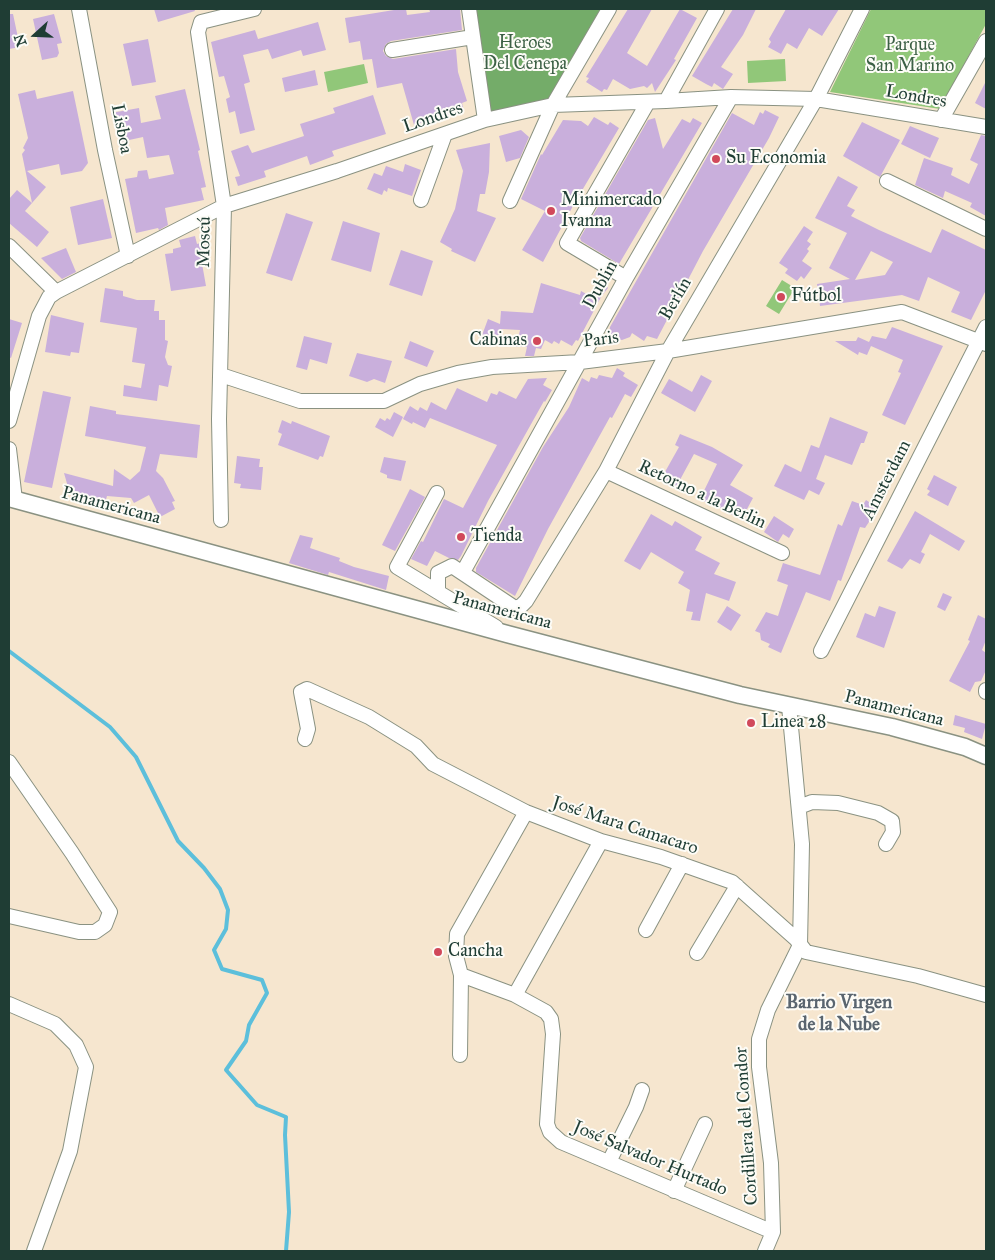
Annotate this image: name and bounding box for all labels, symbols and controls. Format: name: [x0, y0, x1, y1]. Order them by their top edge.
north arrow: [10, 10, 60, 60]
text: N: [10, 32, 30, 49]
park label: Heroes Del Cenepa: [483, 33, 567, 76]
park label: Parque San Marino: [866, 35, 954, 78]
street label: Londres: [884, 81, 948, 113]
street label: Londres: [400, 98, 466, 138]
street label: Lisboa: [106, 102, 136, 156]
place label: Su Economia: [726, 148, 826, 170]
marker: Su Economia: [710, 153, 722, 165]
place label: Minimercado Ivanna: [561, 190, 662, 232]
marker: Minimercado Ivanna: [545, 205, 557, 217]
street label: Moscú: [194, 216, 216, 268]
street label: Dublin: [579, 257, 623, 313]
street label: Berlín: [655, 274, 697, 324]
place label: Fútbol: [791, 286, 841, 308]
marker: Fútbol: [775, 291, 787, 303]
street label: Paris: [582, 327, 620, 353]
place label: Cabinas: [470, 330, 527, 352]
marker: Cabinas: [531, 335, 543, 347]
street label: Ámsterdam: [858, 437, 916, 523]
street label: Retorno a la Berlin: [635, 456, 769, 534]
street label: Panamericana: [59, 482, 163, 530]
place label: Tienda: [471, 526, 522, 548]
marker: Tienda: [455, 531, 467, 543]
street label: Panamericana: [450, 587, 554, 635]
street label: Panamericana: [842, 686, 946, 732]
place label: Linea 28: [761, 712, 826, 734]
marker: Linea 28: [745, 717, 757, 729]
street label: José Mara Camacaro: [549, 792, 701, 860]
place label: Cancha: [448, 941, 503, 963]
marker: Cancha: [432, 946, 444, 958]
district label: Barrio Virgen de la Nube: [786, 992, 892, 1036]
street label: Cordillera del Condor: [731, 1046, 763, 1206]
street label: José Salvador Hurtado: [570, 1117, 730, 1201]

